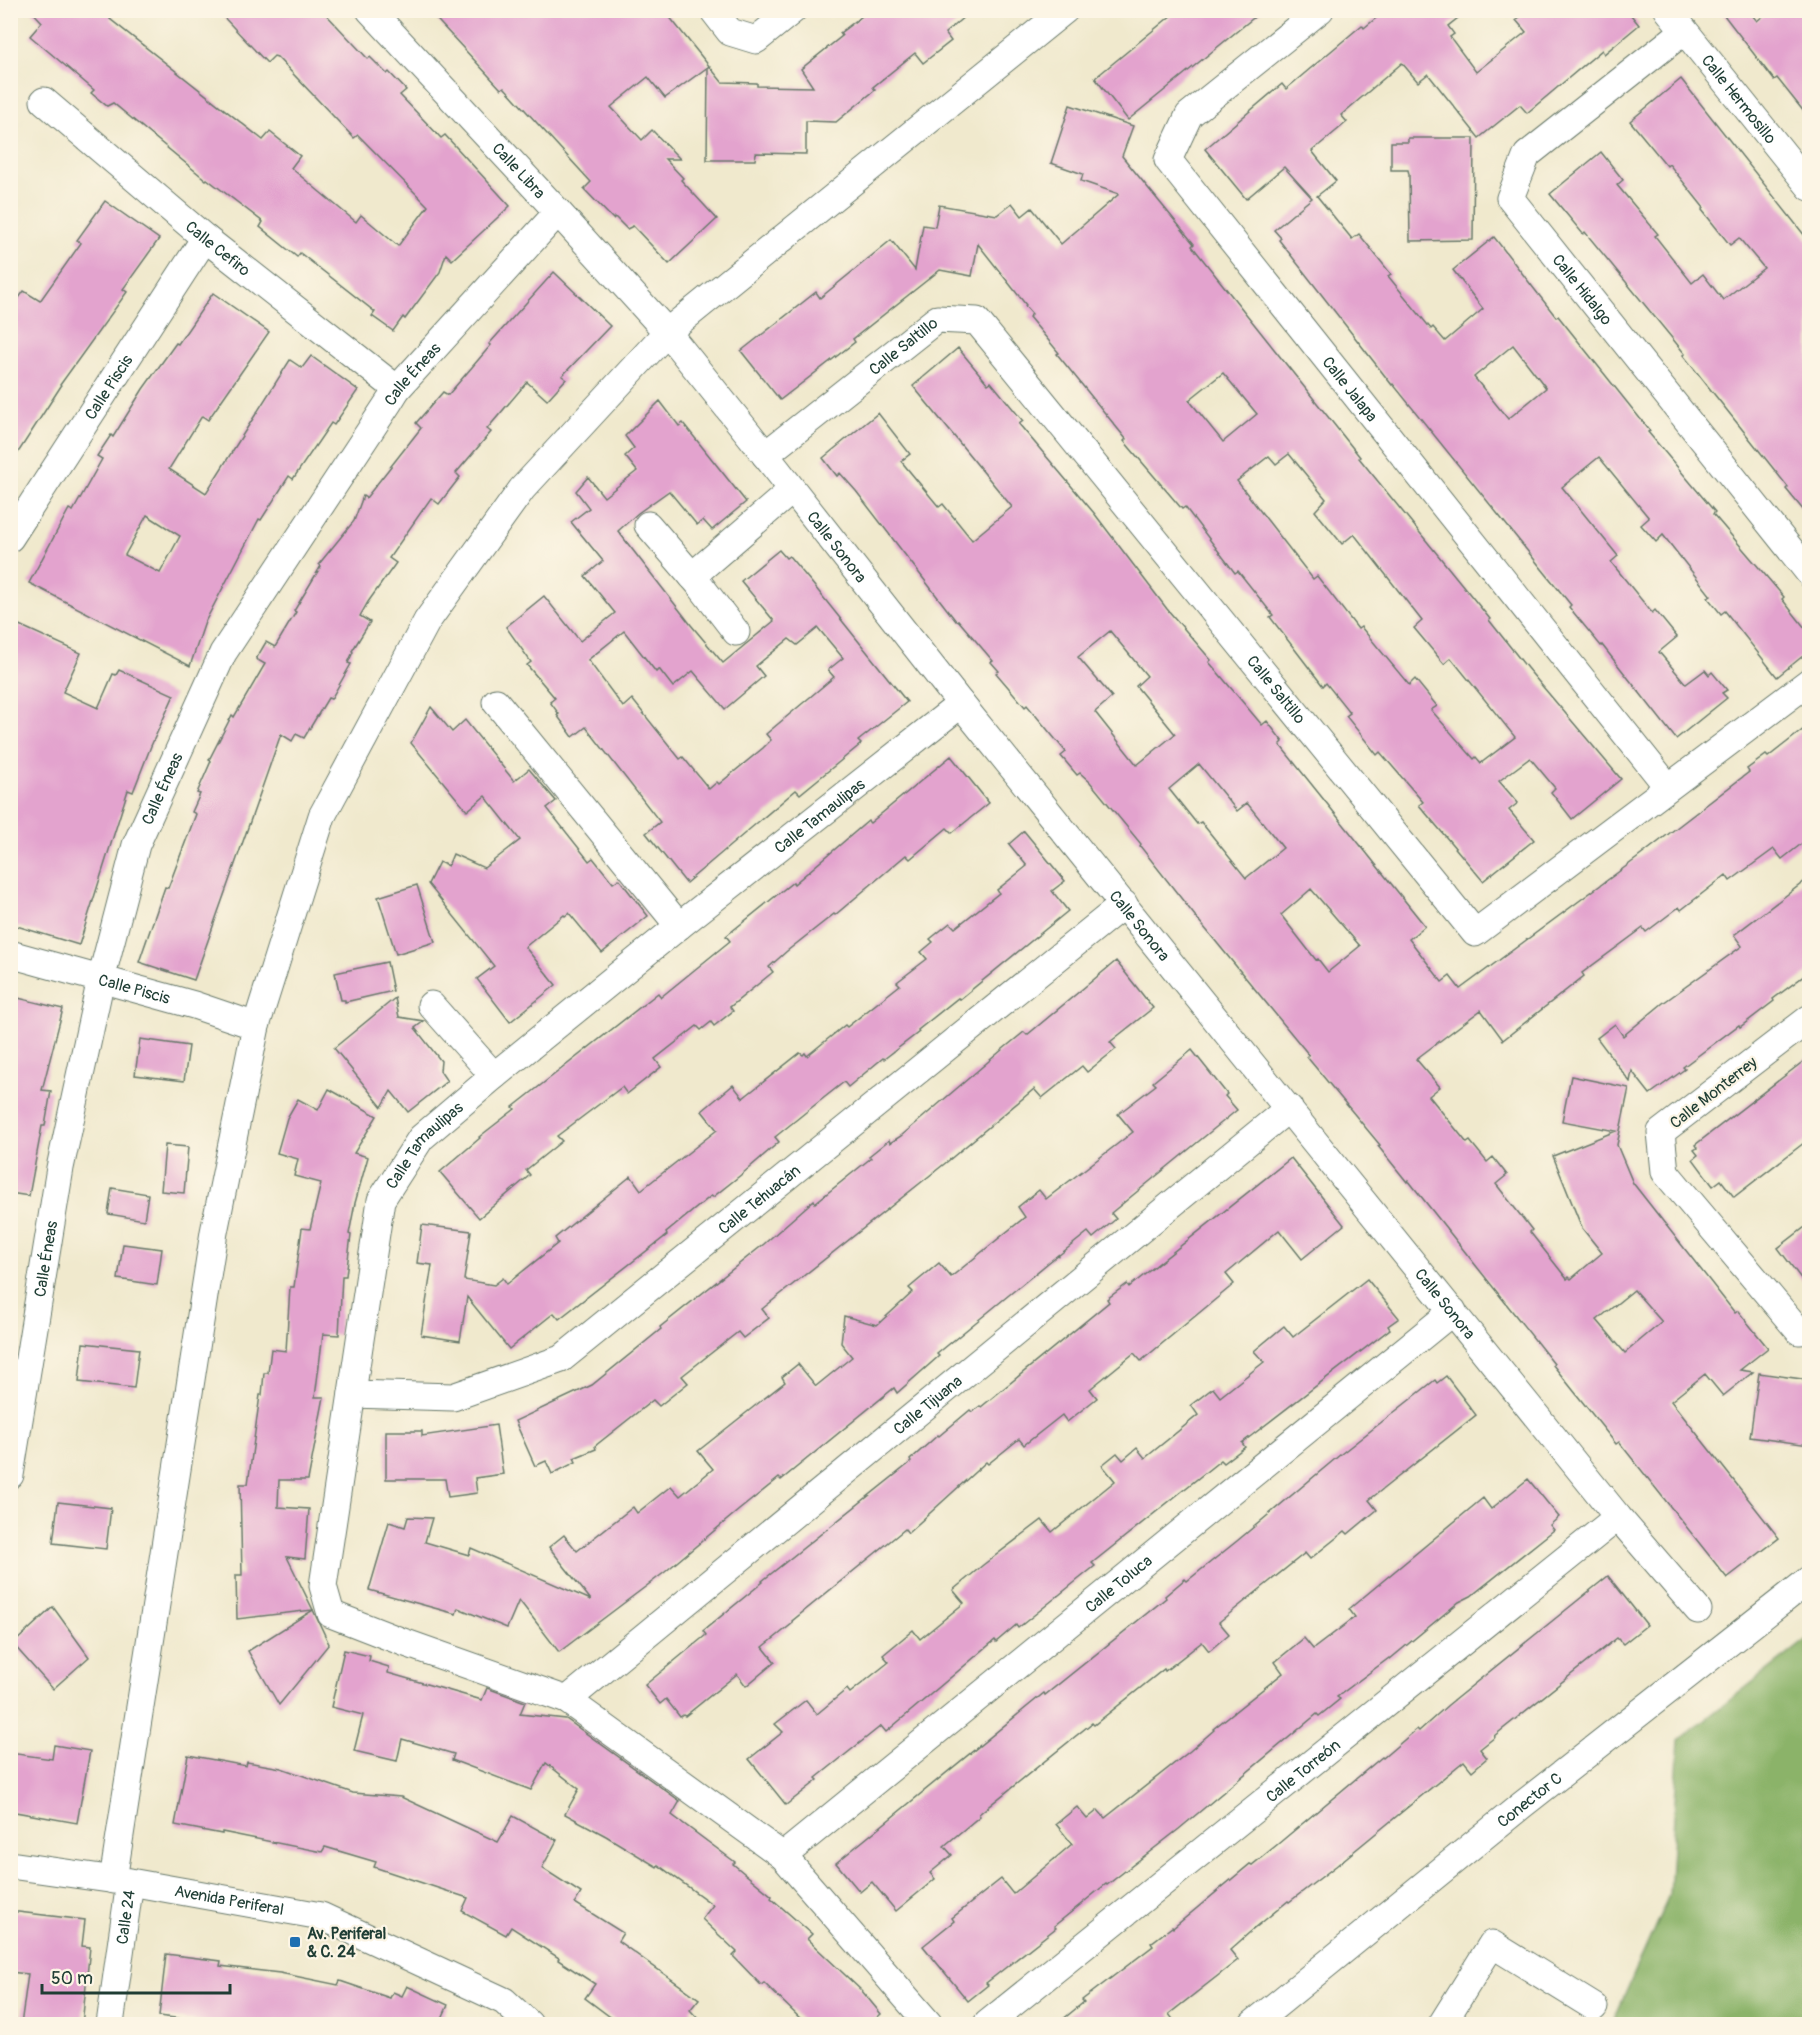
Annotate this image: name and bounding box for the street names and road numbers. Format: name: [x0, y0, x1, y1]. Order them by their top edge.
street label: Calle Hermosillo: [1697, 51, 1781, 148]
street label: Calle Libra: [488, 139, 549, 203]
street label: Calle Cefiro: [181, 217, 254, 281]
street label: Calle Hidalgo: [1548, 250, 1617, 330]
street label: Calle Saltillo: [865, 313, 943, 380]
street label: Calle Éneas: [380, 339, 445, 410]
street label: Calle Piscis: [81, 351, 137, 424]
street label: Calle Jalapa: [1318, 353, 1382, 426]
street label: Calle Sonora: [802, 507, 871, 587]
street label: Calle Saltillo: [1242, 652, 1310, 728]
street label: Calle Éneas: [138, 750, 187, 828]
street label: Calle Tamaulipas: [771, 774, 869, 858]
street label: Calle Sonora: [1105, 887, 1174, 966]
street label: Calle Piscis: [96, 970, 172, 1009]
street label: Calle Monterrey: [1666, 1052, 1761, 1133]
street label: Calle Tamaulipas: [382, 1098, 467, 1193]
street label: Calle Tehuacán: [714, 1161, 805, 1239]
street label: Calle Éneas: [30, 1219, 62, 1299]
street label: Calle Sonora: [1410, 1265, 1479, 1344]
street label: Calle Tijuana: [889, 1371, 967, 1439]
street label: Calle Toluca: [1081, 1551, 1156, 1617]
street label: Calle Torreón: [1262, 1735, 1345, 1807]
street label: Conector C: [1493, 1768, 1567, 1832]
street label: Avenida Periferal: [173, 1881, 285, 1920]
street label: Calle 24: [112, 1889, 140, 1946]

